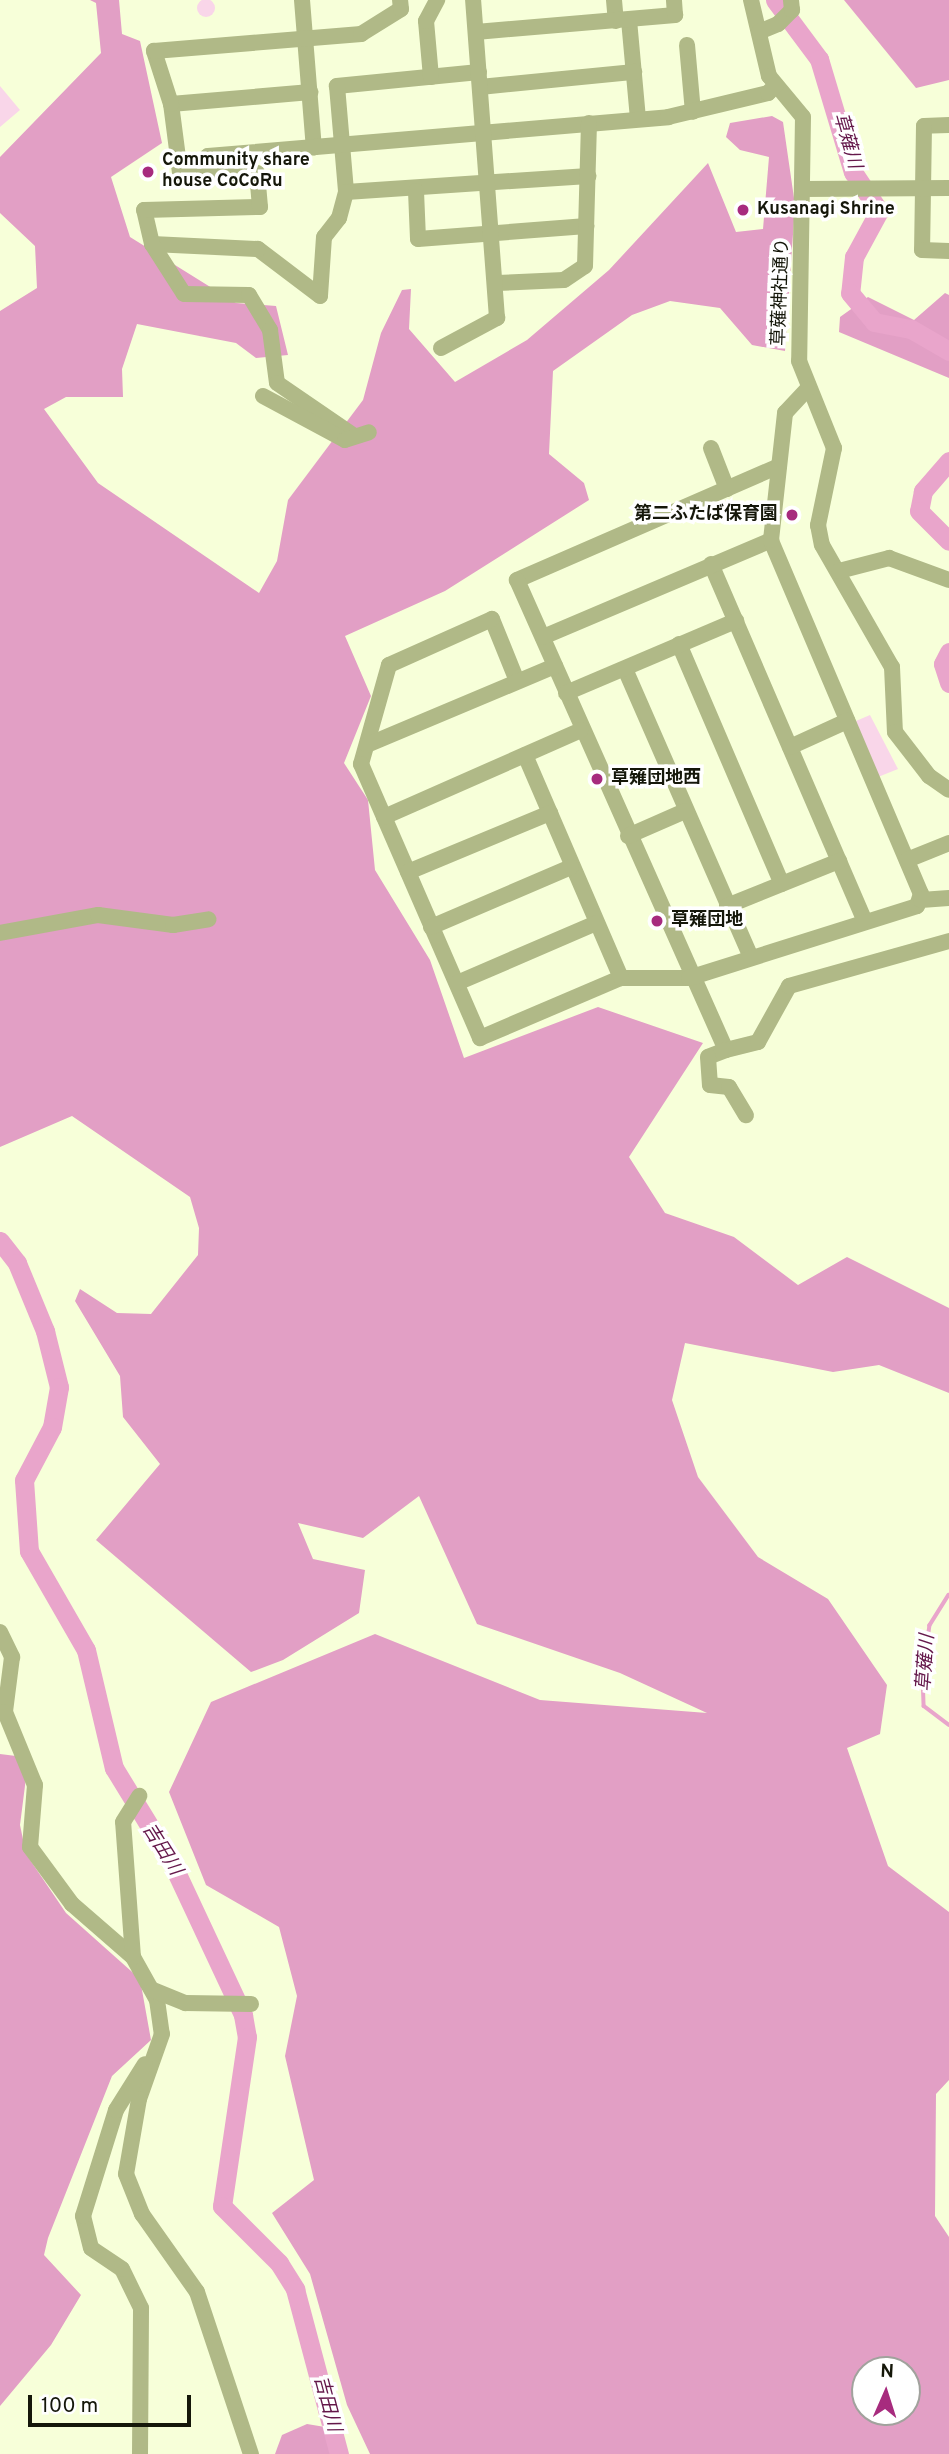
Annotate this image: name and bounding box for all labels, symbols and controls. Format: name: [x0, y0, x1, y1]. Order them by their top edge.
water label: 草薙川: [827, 110, 865, 172]
place label: Community share house CoCoRu: [162, 151, 310, 194]
marker: Community share house CoCoRu: [140, 164, 156, 180]
place label: Kusanagi Shrine: [757, 199, 895, 221]
marker: Kusanagi Shrine: [735, 202, 751, 218]
street label: 草薙神社通り: [769, 238, 795, 346]
place label: 第二ふたば保育園: [634, 504, 778, 526]
marker: 第二ふたば保育園: [784, 507, 800, 523]
place label: 草薙団地西: [611, 768, 701, 790]
marker: 草薙団地西: [589, 771, 605, 787]
place label: 草薙団地: [671, 910, 743, 932]
marker: 草薙団地: [649, 913, 665, 929]
water label: 草薙川: [914, 1634, 940, 1692]
water label: 吉田川: [136, 1820, 186, 1880]
north arrow: [851, 2356, 921, 2426]
text: N: [880, 2360, 894, 2384]
water label: 吉田川: [308, 2374, 344, 2434]
scale bar: [32, 2380, 194, 2424]
text: 100 m: [41, 2393, 98, 2420]

